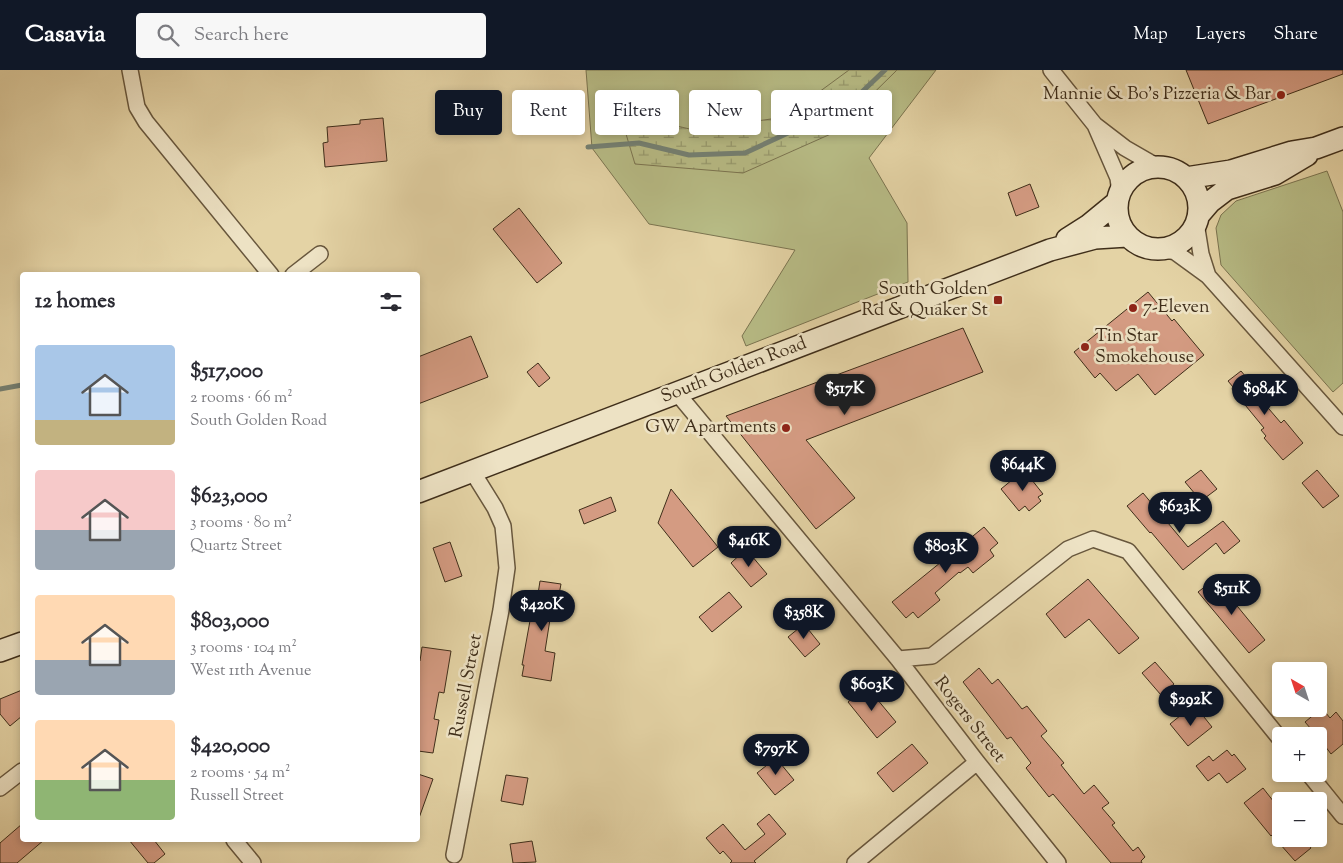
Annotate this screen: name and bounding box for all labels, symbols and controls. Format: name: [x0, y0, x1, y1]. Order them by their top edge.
search box: [136, 13, 486, 58]
text: Casavia: [25, 18, 106, 52]
icon: search: [154, 21, 182, 49]
text: Search here: [194, 22, 289, 49]
text: Map: [1133, 22, 1168, 48]
text: Layers: [1196, 22, 1246, 48]
text: Share: [1274, 22, 1318, 48]
place label: Mannie & Bo's Pizzeria & Bar: [1043, 82, 1271, 108]
marker: Mannie & Bo's Pizzeria & Bar: [1275, 89, 1287, 101]
chip: Buy: [435, 90, 502, 135]
chip: Rent: [512, 90, 585, 135]
chip: Filters: [595, 90, 679, 135]
chip: New: [689, 90, 761, 135]
chip: Apartment: [771, 90, 892, 135]
place label: South Golden Rd & Quaker St: [862, 277, 988, 324]
text: 12 homes: [35, 287, 115, 317]
icon: filters: [377, 288, 405, 316]
marker: South Golden Rd & Quaker St: [992, 294, 1004, 306]
place label: 7-Eleven: [1143, 295, 1210, 321]
marker: 7-Eleven: [1127, 302, 1139, 314]
place label: Tin Star Smokehouse: [1095, 324, 1194, 371]
street label: South Golden Road: [657, 331, 811, 411]
marker: Tin Star Smokehouse: [1079, 341, 1091, 353]
text: $517,000: [190, 357, 263, 387]
icon: home: [75, 365, 135, 425]
pin: $517K: [810, 374, 880, 416]
pin: $984K: [1230, 374, 1300, 416]
text: $517K: [825, 378, 865, 401]
text: $984K: [1243, 378, 1287, 401]
text: 2 rooms · 66 m²: [190, 387, 293, 410]
text: South Golden Road: [190, 410, 327, 433]
place label: GW Apartments: [645, 415, 776, 441]
marker: GW Apartments: [780, 422, 792, 434]
pin: $644K: [988, 450, 1058, 492]
text: $644K: [1001, 454, 1045, 477]
text: $623,000: [190, 482, 268, 512]
icon: home: [75, 490, 135, 550]
pin: $623K: [1145, 492, 1215, 534]
text: $623K: [1159, 496, 1201, 519]
text: 3 rooms · 80 m²: [190, 512, 292, 535]
pin: $416K: [714, 526, 784, 568]
text: $416K: [728, 530, 770, 553]
pin: $803K: [911, 532, 981, 574]
text: Quartz Street: [190, 535, 282, 558]
text: $803K: [924, 536, 968, 559]
pin: $511K: [1197, 574, 1267, 616]
text: $511K: [1214, 578, 1250, 601]
pin: $420K: [507, 590, 577, 632]
text: $420K: [520, 594, 564, 617]
pin: $358K: [769, 598, 839, 640]
text: $358K: [784, 602, 824, 625]
text: $803,000: [190, 607, 269, 637]
icon: home: [75, 615, 135, 675]
street label: Russell Street: [444, 632, 490, 740]
text: 3 rooms · 104 m²: [190, 637, 297, 660]
text: West 11th Avenue: [190, 660, 311, 683]
north arrow: [1272, 662, 1328, 718]
map controls: [1272, 662, 1327, 847]
pin: $603K: [837, 670, 907, 712]
street label: Rogers Street: [927, 671, 1011, 769]
text: $603K: [851, 674, 894, 697]
pin: $292K: [1156, 684, 1226, 727]
text: $292K: [1170, 689, 1212, 712]
button: +: [1272, 727, 1327, 782]
text: $420,000: [190, 732, 270, 762]
pin: $797K: [741, 734, 811, 776]
text: $797K: [754, 738, 798, 761]
icon: home: [75, 740, 135, 800]
text: 2 rooms · 54 m²: [190, 762, 290, 785]
text: Russell Street: [190, 785, 284, 808]
button: −: [1272, 792, 1327, 847]

